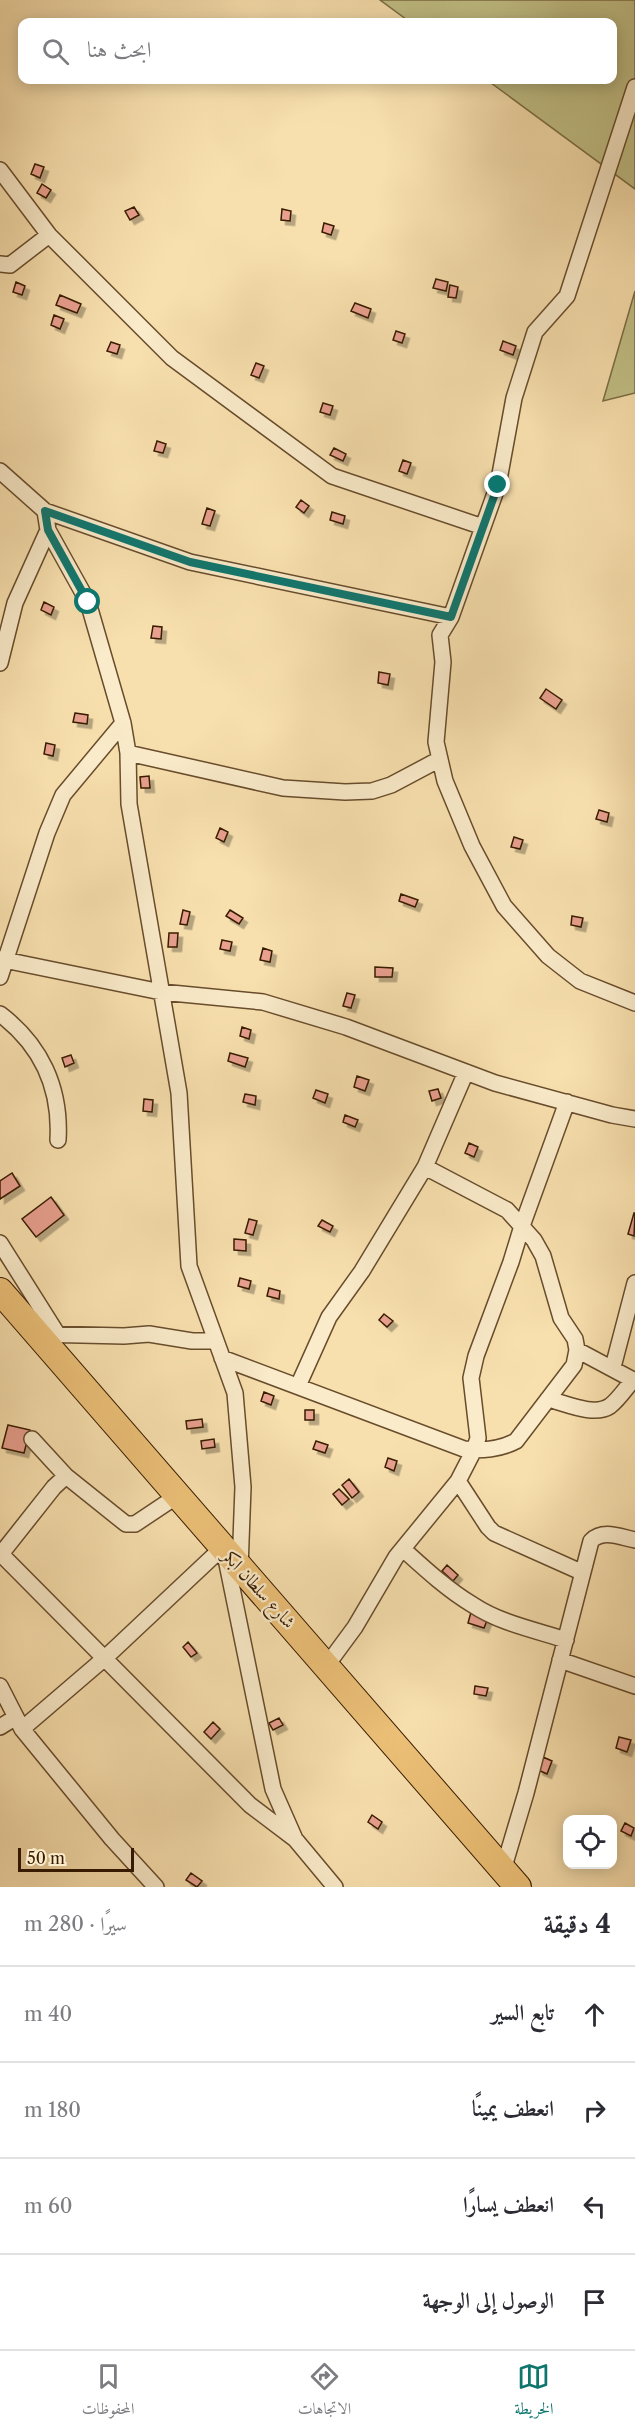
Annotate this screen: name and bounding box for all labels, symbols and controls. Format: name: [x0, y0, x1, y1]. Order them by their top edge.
search box: [18, 18, 617, 84]
icon: search: [39, 35, 72, 68]
text: ابحث هنا: [87, 36, 152, 63]
route end: [484, 471, 510, 497]
route start: [74, 588, 100, 614]
street label: شارع سلطان ابكر: [214, 1544, 300, 1636]
map controls: [563, 1815, 617, 1869]
button: locate: [563, 1815, 617, 1869]
scale bar: [18, 1845, 134, 1872]
text: 50 m: [27, 1848, 65, 1868]
text: 4 دقيقة: [544, 1908, 611, 1940]
text: سيرًا · 280 m: [24, 1912, 127, 1936]
icon: ahead: [578, 1998, 611, 2031]
text: تابع السير: [491, 1999, 554, 2026]
text: 40 m: [24, 2002, 72, 2026]
icon: right: [578, 2094, 611, 2127]
text: انعطف يمينًا: [472, 2095, 554, 2122]
text: 180 m: [24, 2098, 81, 2122]
icon: left: [578, 2190, 611, 2223]
text: انعطف يسارًا: [463, 2191, 554, 2218]
text: 60 m: [24, 2194, 72, 2218]
icon: arrive: [578, 2286, 611, 2319]
text: الوصول إلى الوجهة: [422, 2287, 554, 2314]
tab: المحفوظات: [82, 2360, 134, 2424]
tab: الاتجاهات: [298, 2360, 351, 2424]
tab: الخريطة: [514, 2360, 553, 2424]

